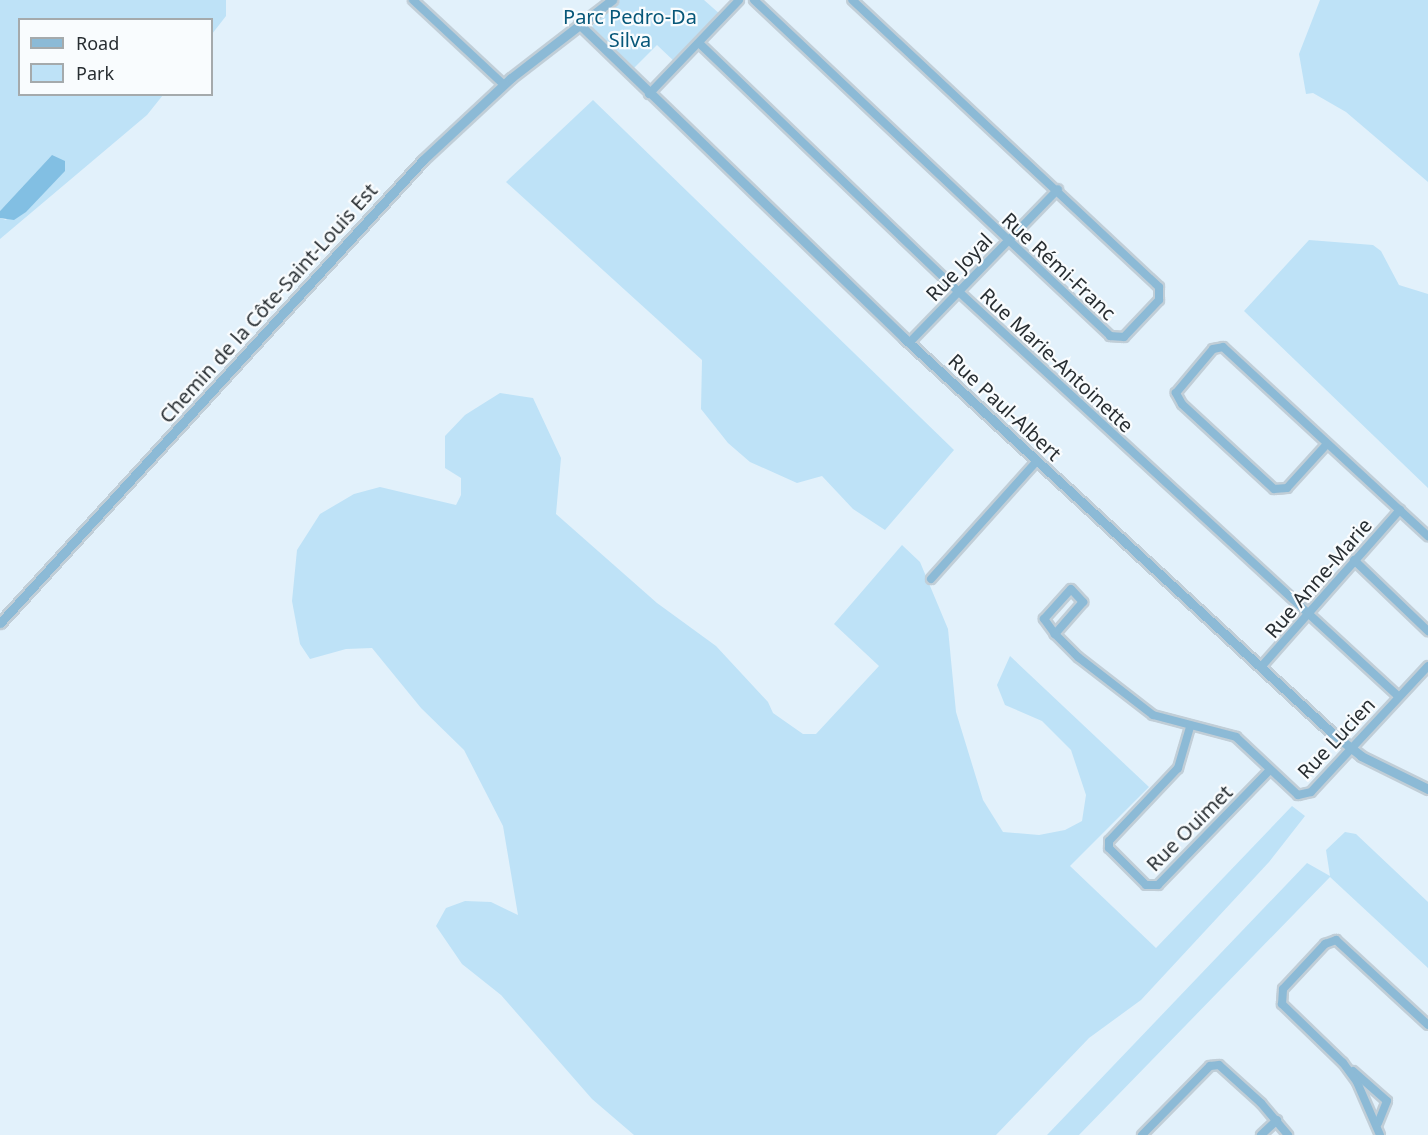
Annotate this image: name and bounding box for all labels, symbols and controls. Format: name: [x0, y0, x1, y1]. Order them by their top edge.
park label: Parc Pedro-Da Silva: [563, 5, 697, 52]
legend: [18, 18, 213, 96]
text: Road: [76, 31, 119, 55]
text: Park: [76, 61, 114, 85]
street label: Chemin de la Côte-Saint-Louis Est: [154, 178, 382, 428]
street label: Rue Rémi-Franc: [997, 207, 1121, 325]
street label: Rue Joyal: [921, 228, 997, 306]
street label: Rue Marie-Antoinette: [975, 283, 1139, 437]
street label: Rue Paul-Albert: [944, 349, 1066, 465]
street label: Rue Anne-Marie: [1260, 513, 1376, 643]
street label: Rue Lucien: [1292, 692, 1380, 784]
street label: Rue Ouimet: [1141, 780, 1237, 876]

